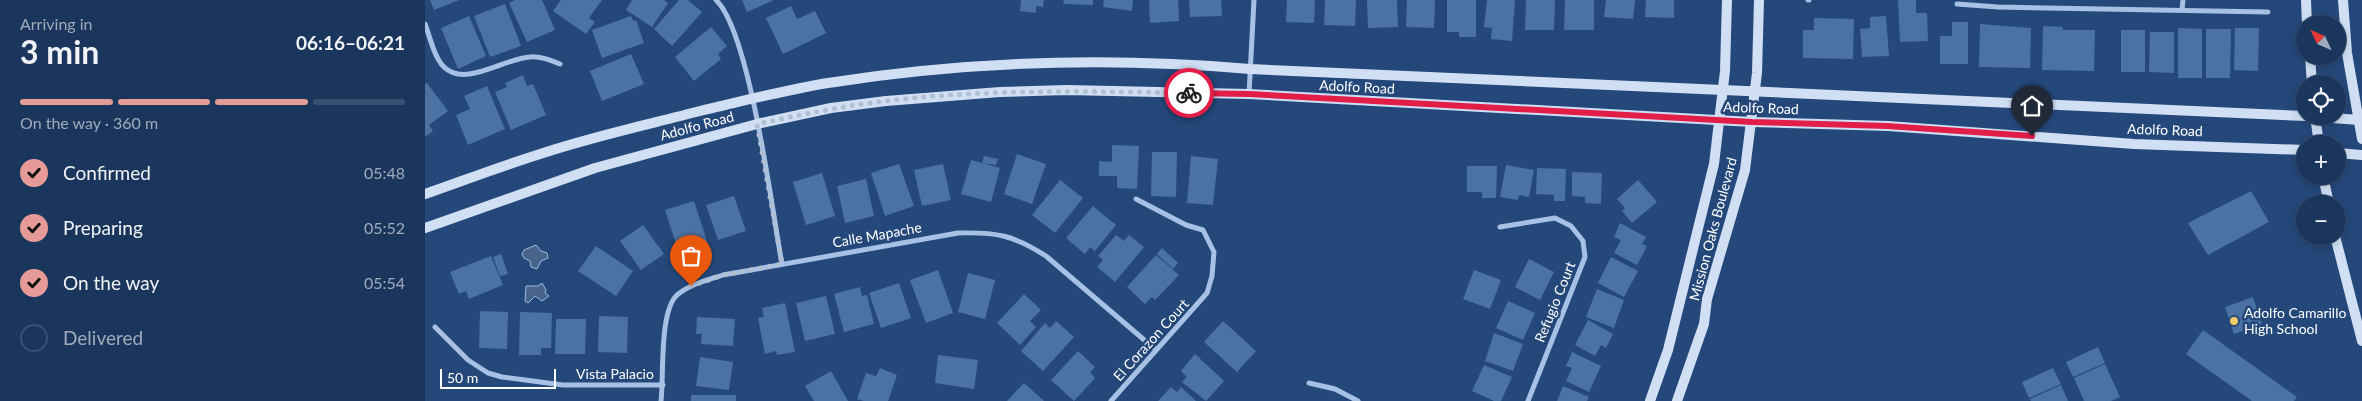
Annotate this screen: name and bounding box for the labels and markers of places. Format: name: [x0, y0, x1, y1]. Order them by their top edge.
pin: [2011, 85, 2053, 136]
pin: [670, 235, 712, 286]
place label: Adolfo Camarillo High School: [2244, 304, 2346, 337]
marker: Adolfo Camarillo High School: [2228, 315, 2240, 327]

